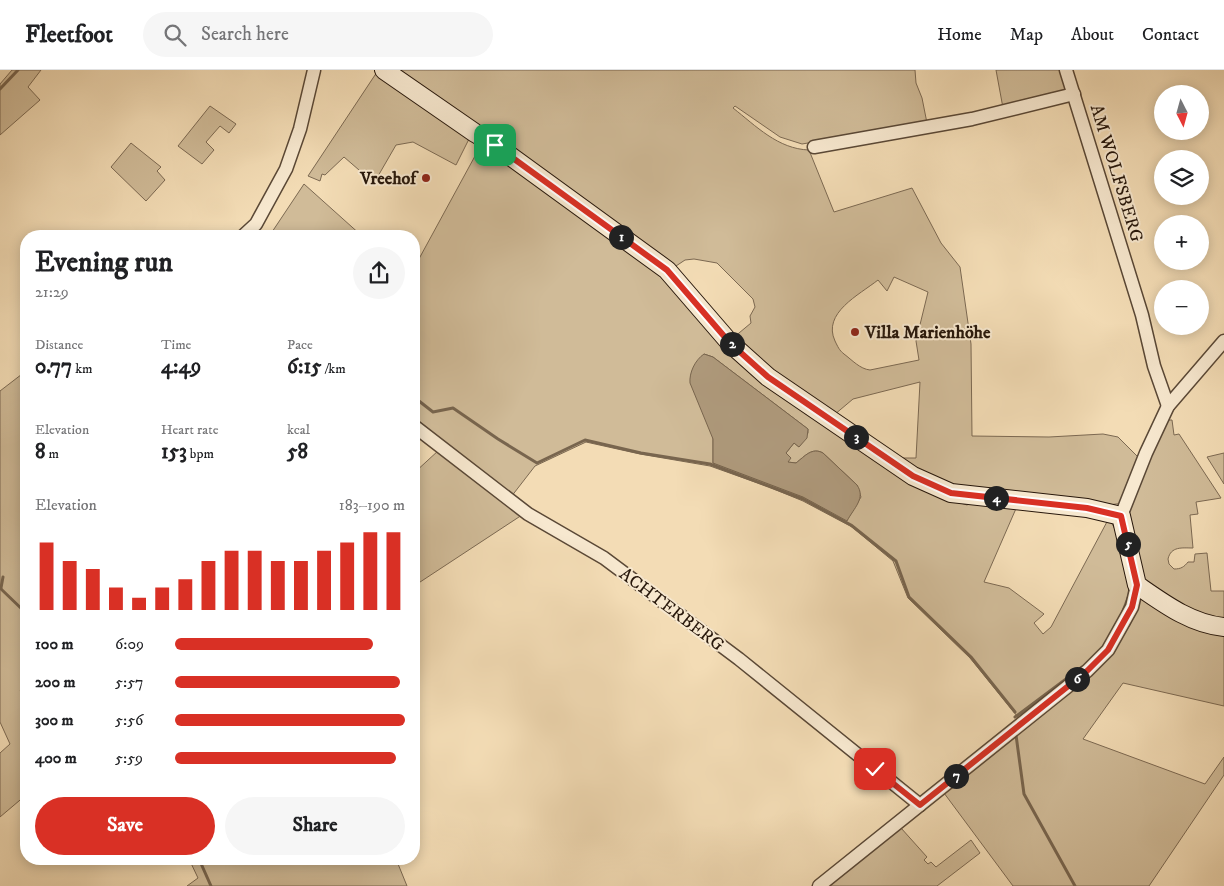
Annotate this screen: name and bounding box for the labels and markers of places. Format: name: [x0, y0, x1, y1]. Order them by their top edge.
pin: [474, 124, 516, 166]
place label: Vreehof: [359, 168, 419, 190]
marker: Vreehof: [420, 172, 432, 184]
pin: 1: [608, 224, 634, 250]
place label: Villa Marienhöhe: [864, 322, 991, 344]
marker: Villa Marienhöhe: [849, 326, 861, 338]
pin: 2: [720, 332, 744, 356]
pin: 3: [844, 424, 868, 450]
pin: 4: [984, 486, 1008, 510]
pin: 5: [1116, 532, 1140, 556]
pin: 6: [1064, 666, 1090, 692]
pin: [854, 748, 896, 790]
pin: 7: [944, 764, 968, 788]

